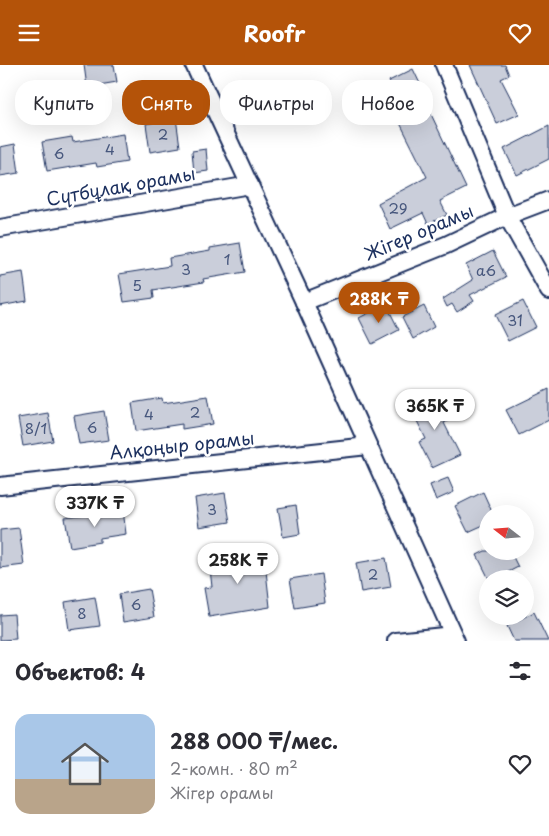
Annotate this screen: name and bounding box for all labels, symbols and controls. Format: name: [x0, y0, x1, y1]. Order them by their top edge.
text: Roofr: [244, 16, 305, 49]
icon: menu: [15, 19, 43, 47]
icon: heart: [506, 19, 534, 47]
chip: Купить: [15, 80, 112, 125]
chip: Снять: [122, 80, 210, 125]
chip: Фильтры: [220, 80, 332, 125]
chip: Новое: [342, 80, 433, 125]
house number: 2: [158, 122, 168, 145]
house number: 4: [105, 137, 115, 160]
house number: 6: [54, 141, 64, 164]
street label: Cүтбұлақ орамы: [44, 159, 197, 212]
street label: Жігер орамы: [360, 196, 477, 267]
house number: 29: [388, 196, 408, 219]
house number: 1: [224, 247, 230, 270]
house number: 3: [181, 257, 191, 280]
house number: а6: [476, 258, 496, 281]
house number: 5: [132, 273, 142, 296]
pin: 288K ₸: [338, 281, 420, 324]
text: 288K ₸: [350, 286, 408, 310]
house number: 31: [507, 308, 523, 331]
pin: 365K ₸: [394, 389, 476, 431]
text: 365K ₸: [406, 393, 464, 417]
house number: 2: [190, 400, 200, 423]
house number: 4: [144, 402, 154, 425]
house number: 6: [87, 415, 97, 438]
house number: 8/1: [25, 416, 47, 439]
street label: Алқоңыр орамы: [108, 423, 256, 466]
pin: 337K ₸: [54, 485, 136, 528]
text: 337K ₸: [66, 490, 124, 514]
house number: 3: [207, 497, 217, 520]
north arrow: [479, 505, 534, 560]
map controls: [479, 505, 534, 625]
pin: 258K ₸: [197, 543, 279, 585]
text: 258K ₸: [208, 547, 268, 571]
house number: 2: [368, 562, 378, 585]
button: layers: [479, 570, 534, 625]
house number: 6: [131, 592, 141, 615]
house number: 8: [77, 601, 87, 624]
text: Объектов: 4: [15, 655, 145, 687]
icon: filters: [506, 657, 534, 685]
text: 288 000 ₸/мес.: [170, 724, 338, 756]
icon: home: [55, 734, 115, 794]
icon: heart: [506, 750, 534, 778]
text: 2-комн. · 80 m²: [170, 756, 298, 780]
text: Жігер орамы: [170, 780, 273, 804]

